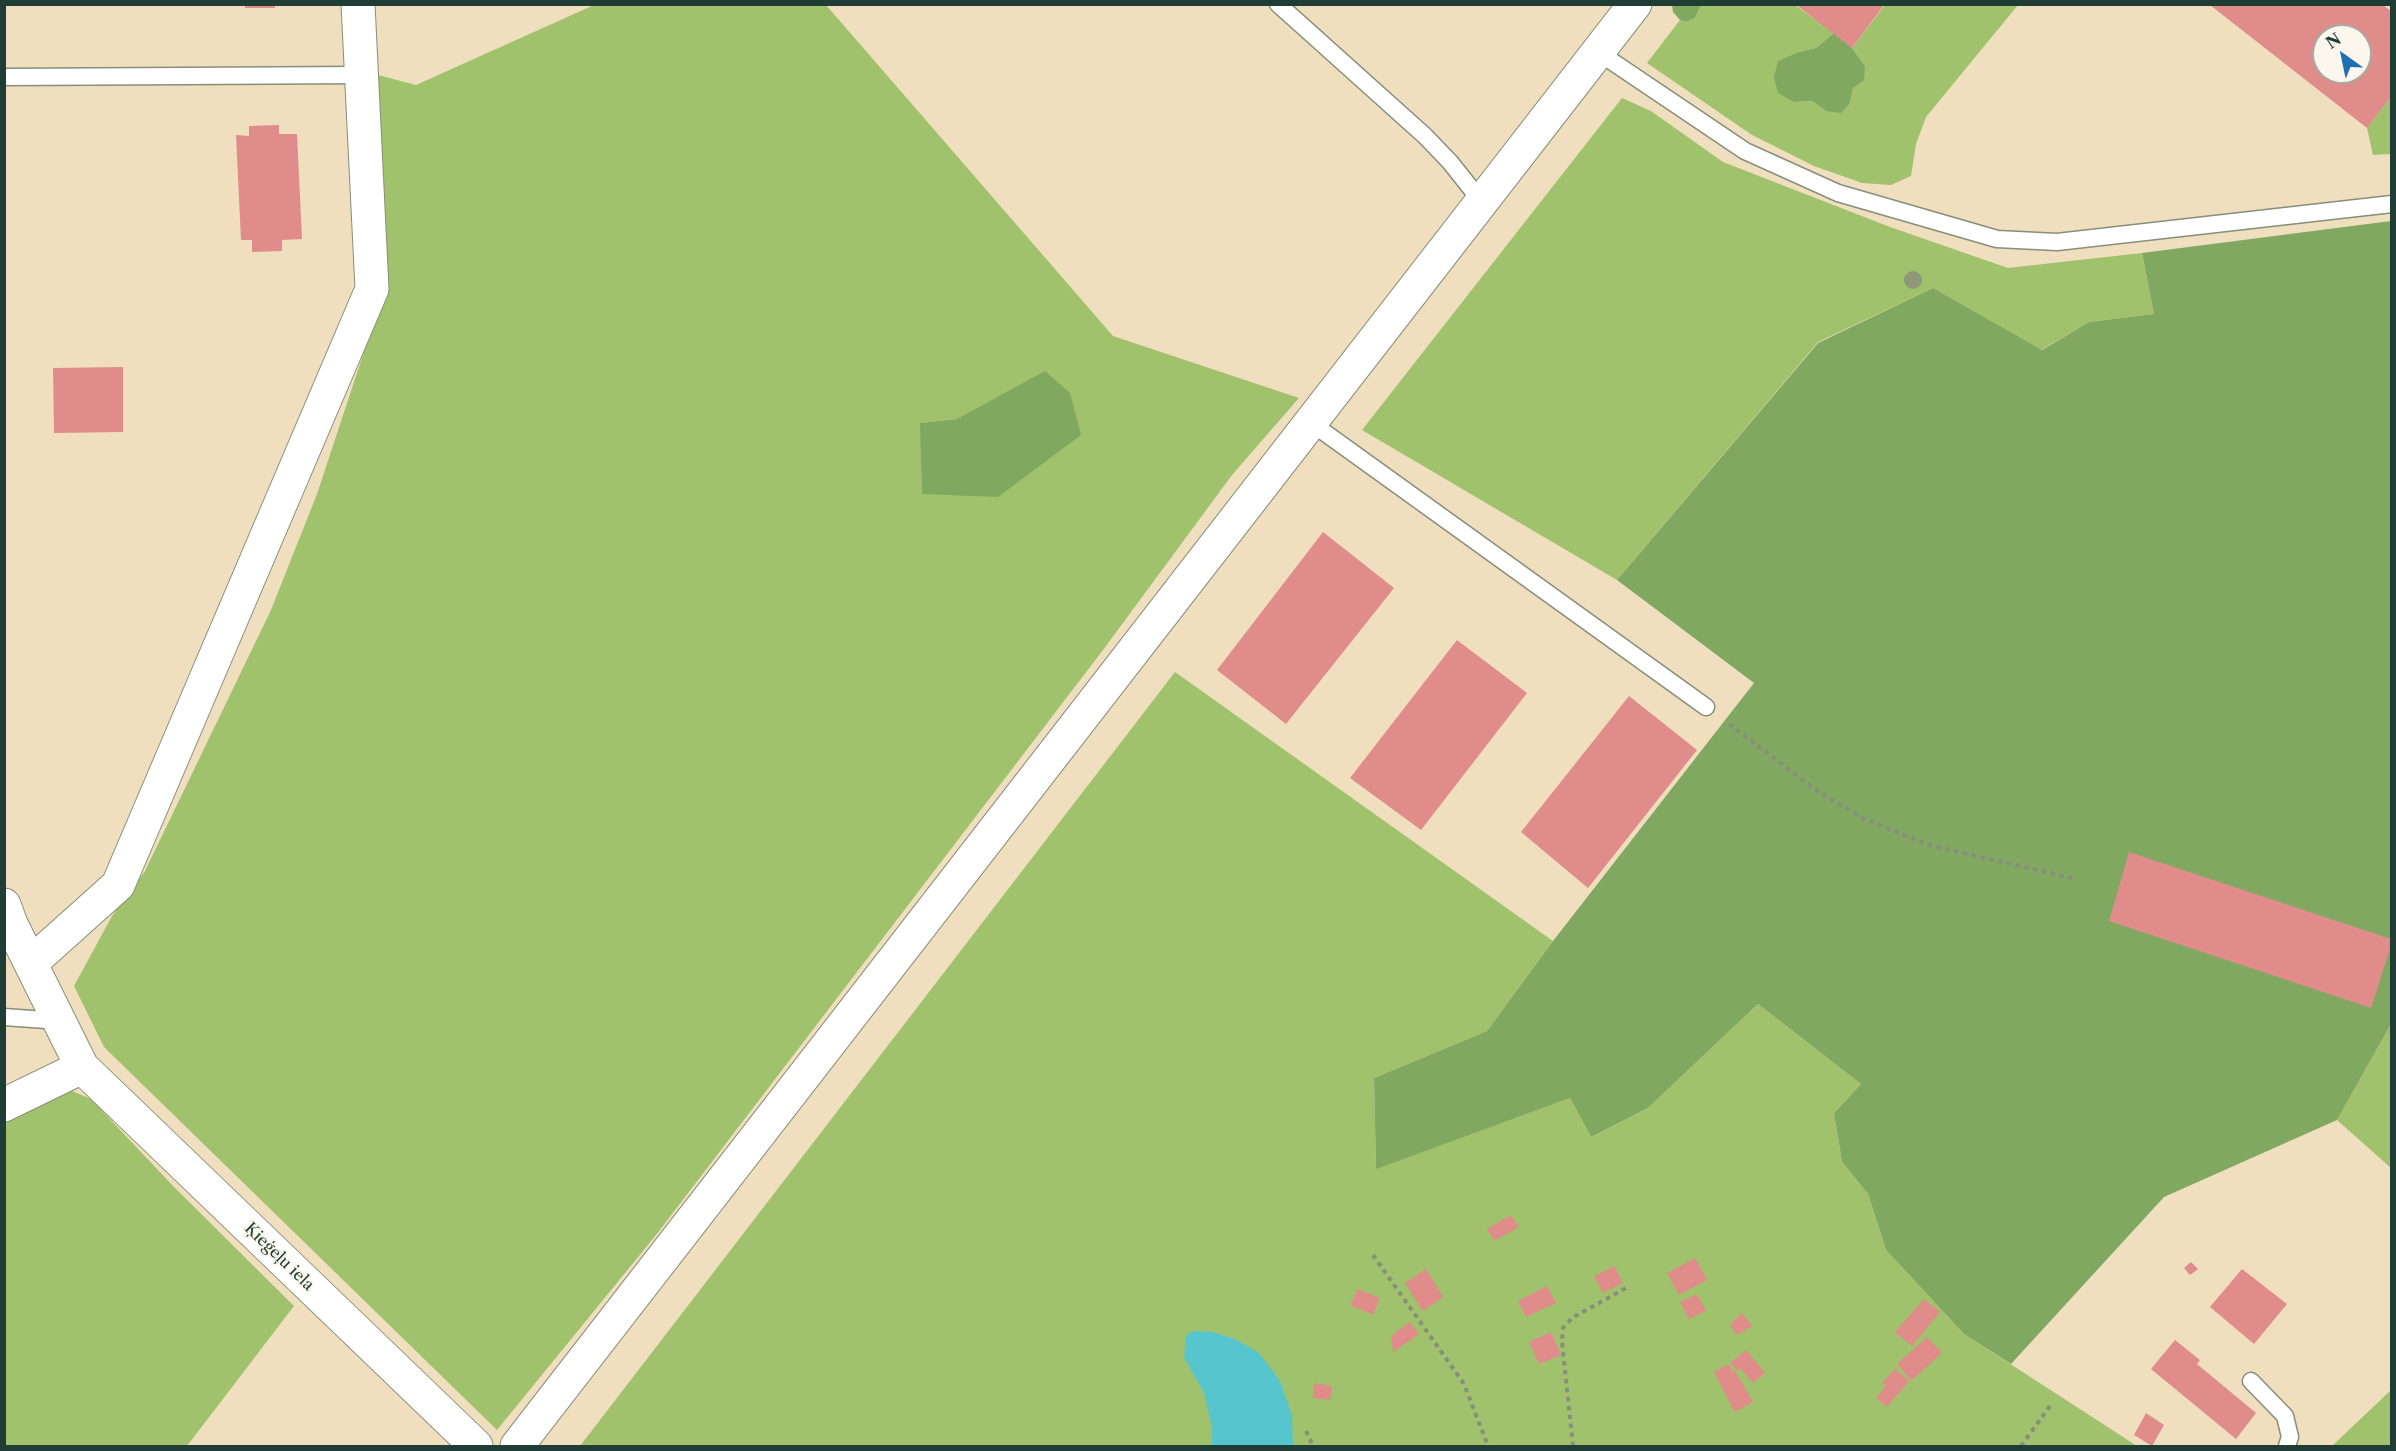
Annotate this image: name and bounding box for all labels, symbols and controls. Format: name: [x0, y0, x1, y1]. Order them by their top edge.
north arrow: [2312, 24, 2372, 84]
text: N: [2322, 28, 2345, 53]
street label: Ķieģeļu iela: [240, 1219, 318, 1295]

